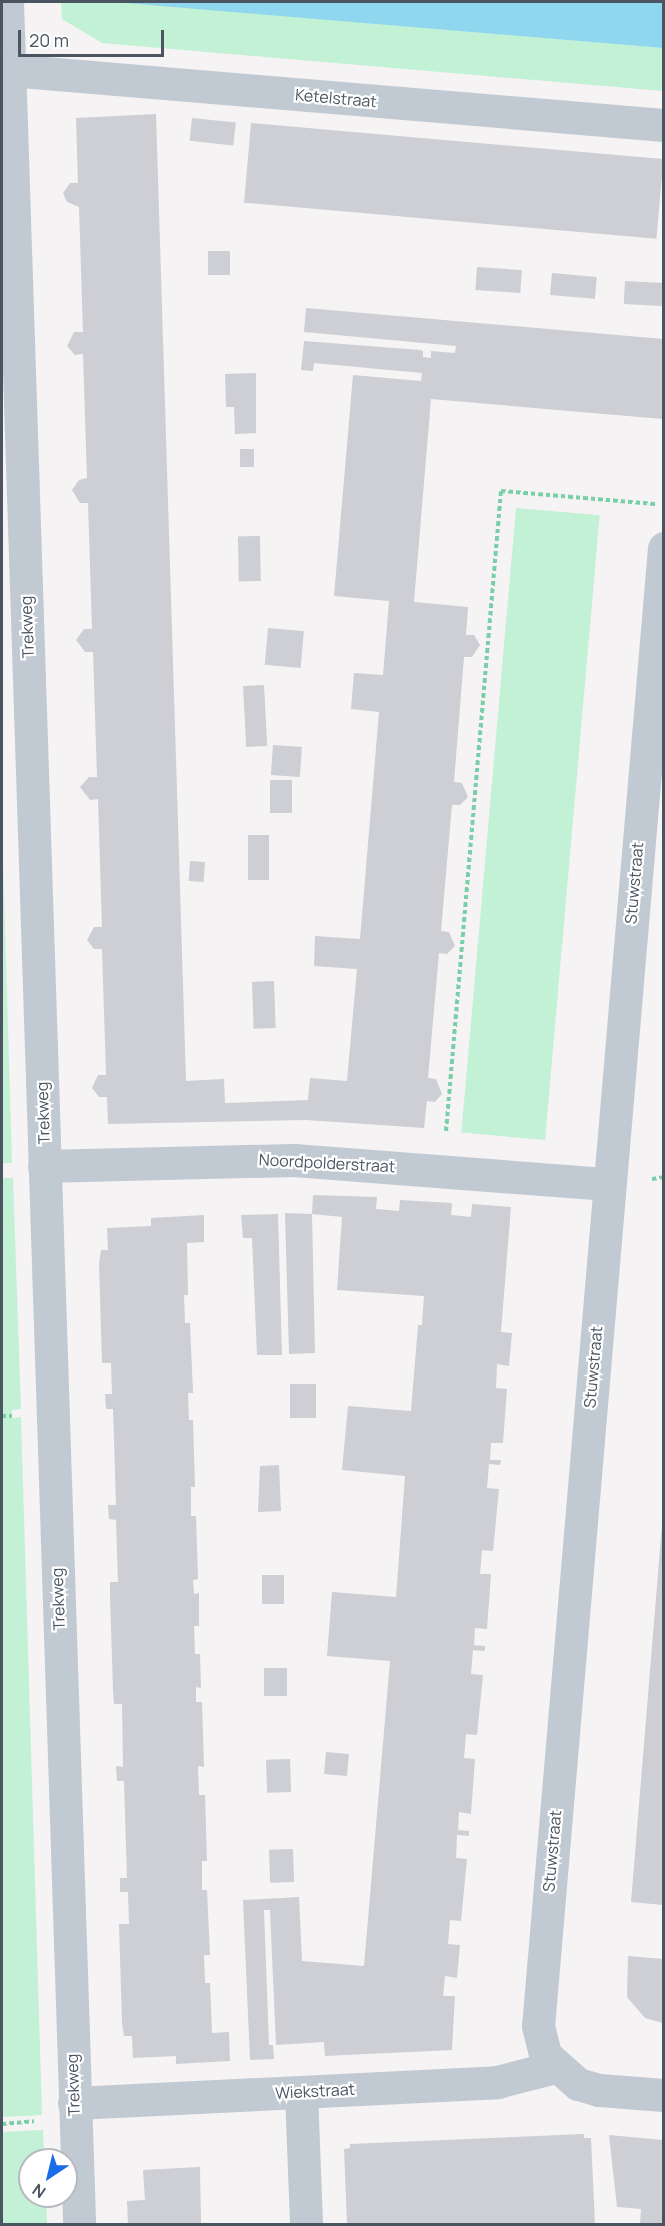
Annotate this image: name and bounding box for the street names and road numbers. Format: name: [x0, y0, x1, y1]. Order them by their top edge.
street label: Ketelstraat: [294, 85, 378, 111]
street label: Trekweg: [16, 595, 38, 659]
street label: Stuwstraat: [621, 841, 647, 925]
street label: Trekweg: [32, 1081, 54, 1145]
street label: Noordpolderstraat: [258, 1150, 396, 1176]
street label: Stuwstraat: [580, 1325, 606, 1409]
street label: Trekweg: [47, 1567, 69, 1631]
street label: Stuwstraat: [539, 1809, 565, 1893]
street label: Trekweg: [62, 2053, 84, 2117]
street label: Wiekstraat: [275, 2079, 355, 2103]

